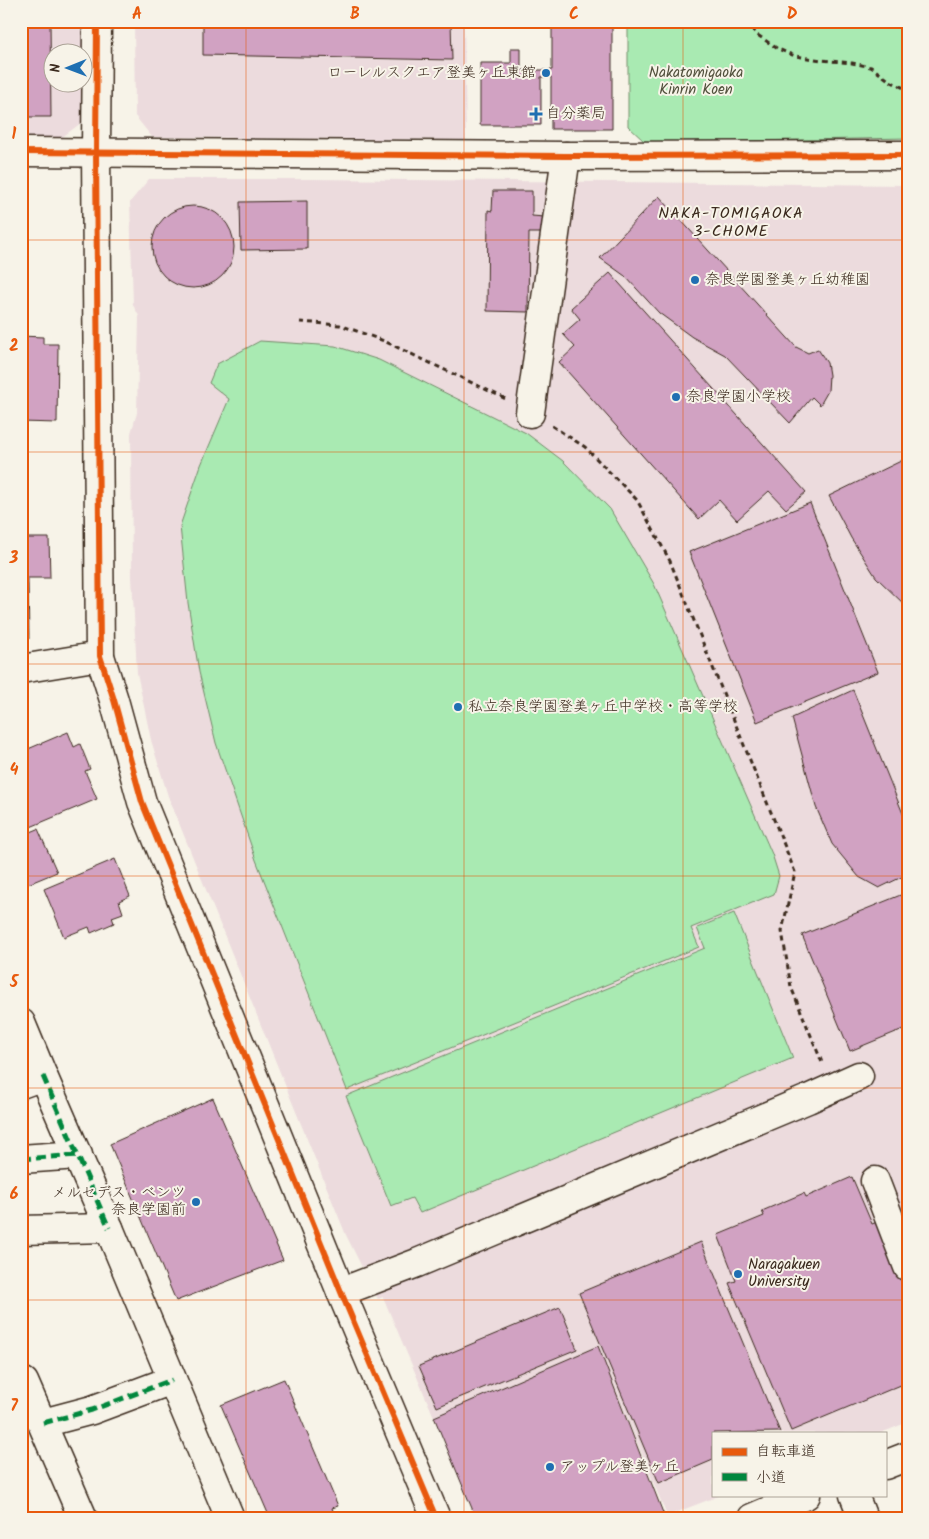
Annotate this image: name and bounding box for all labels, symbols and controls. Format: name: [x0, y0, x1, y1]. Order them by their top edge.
text: A: [132, 2, 142, 27]
text: B: [350, 2, 360, 27]
text: C: [569, 2, 579, 27]
text: D: [787, 2, 798, 27]
north arrow: [42, 42, 92, 92]
place label: ローレルスクエア登美ヶ丘東館: [327, 61, 536, 85]
park label: Nakatomigaoka Kinrin Koen: [649, 61, 743, 102]
text: N: [45, 63, 67, 73]
marker: ローレルスクエア登美ヶ丘東館: [540, 67, 552, 79]
place label: 自分薬局: [546, 102, 606, 126]
marker: 自分薬局: [530, 108, 542, 120]
text: 1: [12, 122, 17, 147]
district label: NAKA-TOMIGAOKA 3-CHOME: [658, 201, 804, 244]
place label: 奈良学園登美ヶ丘幼稚園: [705, 268, 870, 292]
marker: 奈良学園登美ヶ丘幼稚園: [689, 274, 701, 286]
text: 2: [9, 334, 19, 359]
place label: 奈良学園小学校: [686, 385, 791, 409]
marker: 奈良学園小学校: [670, 391, 682, 403]
text: 3: [9, 546, 19, 571]
place label: 私立奈良学園登美ヶ丘中学校・高等学校: [468, 695, 738, 719]
marker: 私立奈良学園登美ヶ丘中学校・高等学校: [452, 701, 464, 713]
text: 4: [10, 758, 19, 783]
text: 5: [9, 970, 20, 995]
place label: メルセデス・ベンツ 奈良学園前: [52, 1181, 186, 1222]
text: 6: [10, 1182, 19, 1207]
marker: メルセデス・ベンツ 奈良学園前: [190, 1196, 202, 1208]
place label: Naragakuen University: [748, 1253, 820, 1294]
marker: Naragakuen University: [732, 1268, 744, 1280]
text: 7: [10, 1394, 18, 1419]
legend: [712, 1432, 886, 1496]
text: 自転車道: [756, 1440, 816, 1464]
place label: アップル登美ヶ丘: [560, 1455, 679, 1479]
marker: アップル登美ヶ丘: [544, 1461, 556, 1473]
text: 小道: [756, 1466, 786, 1490]

